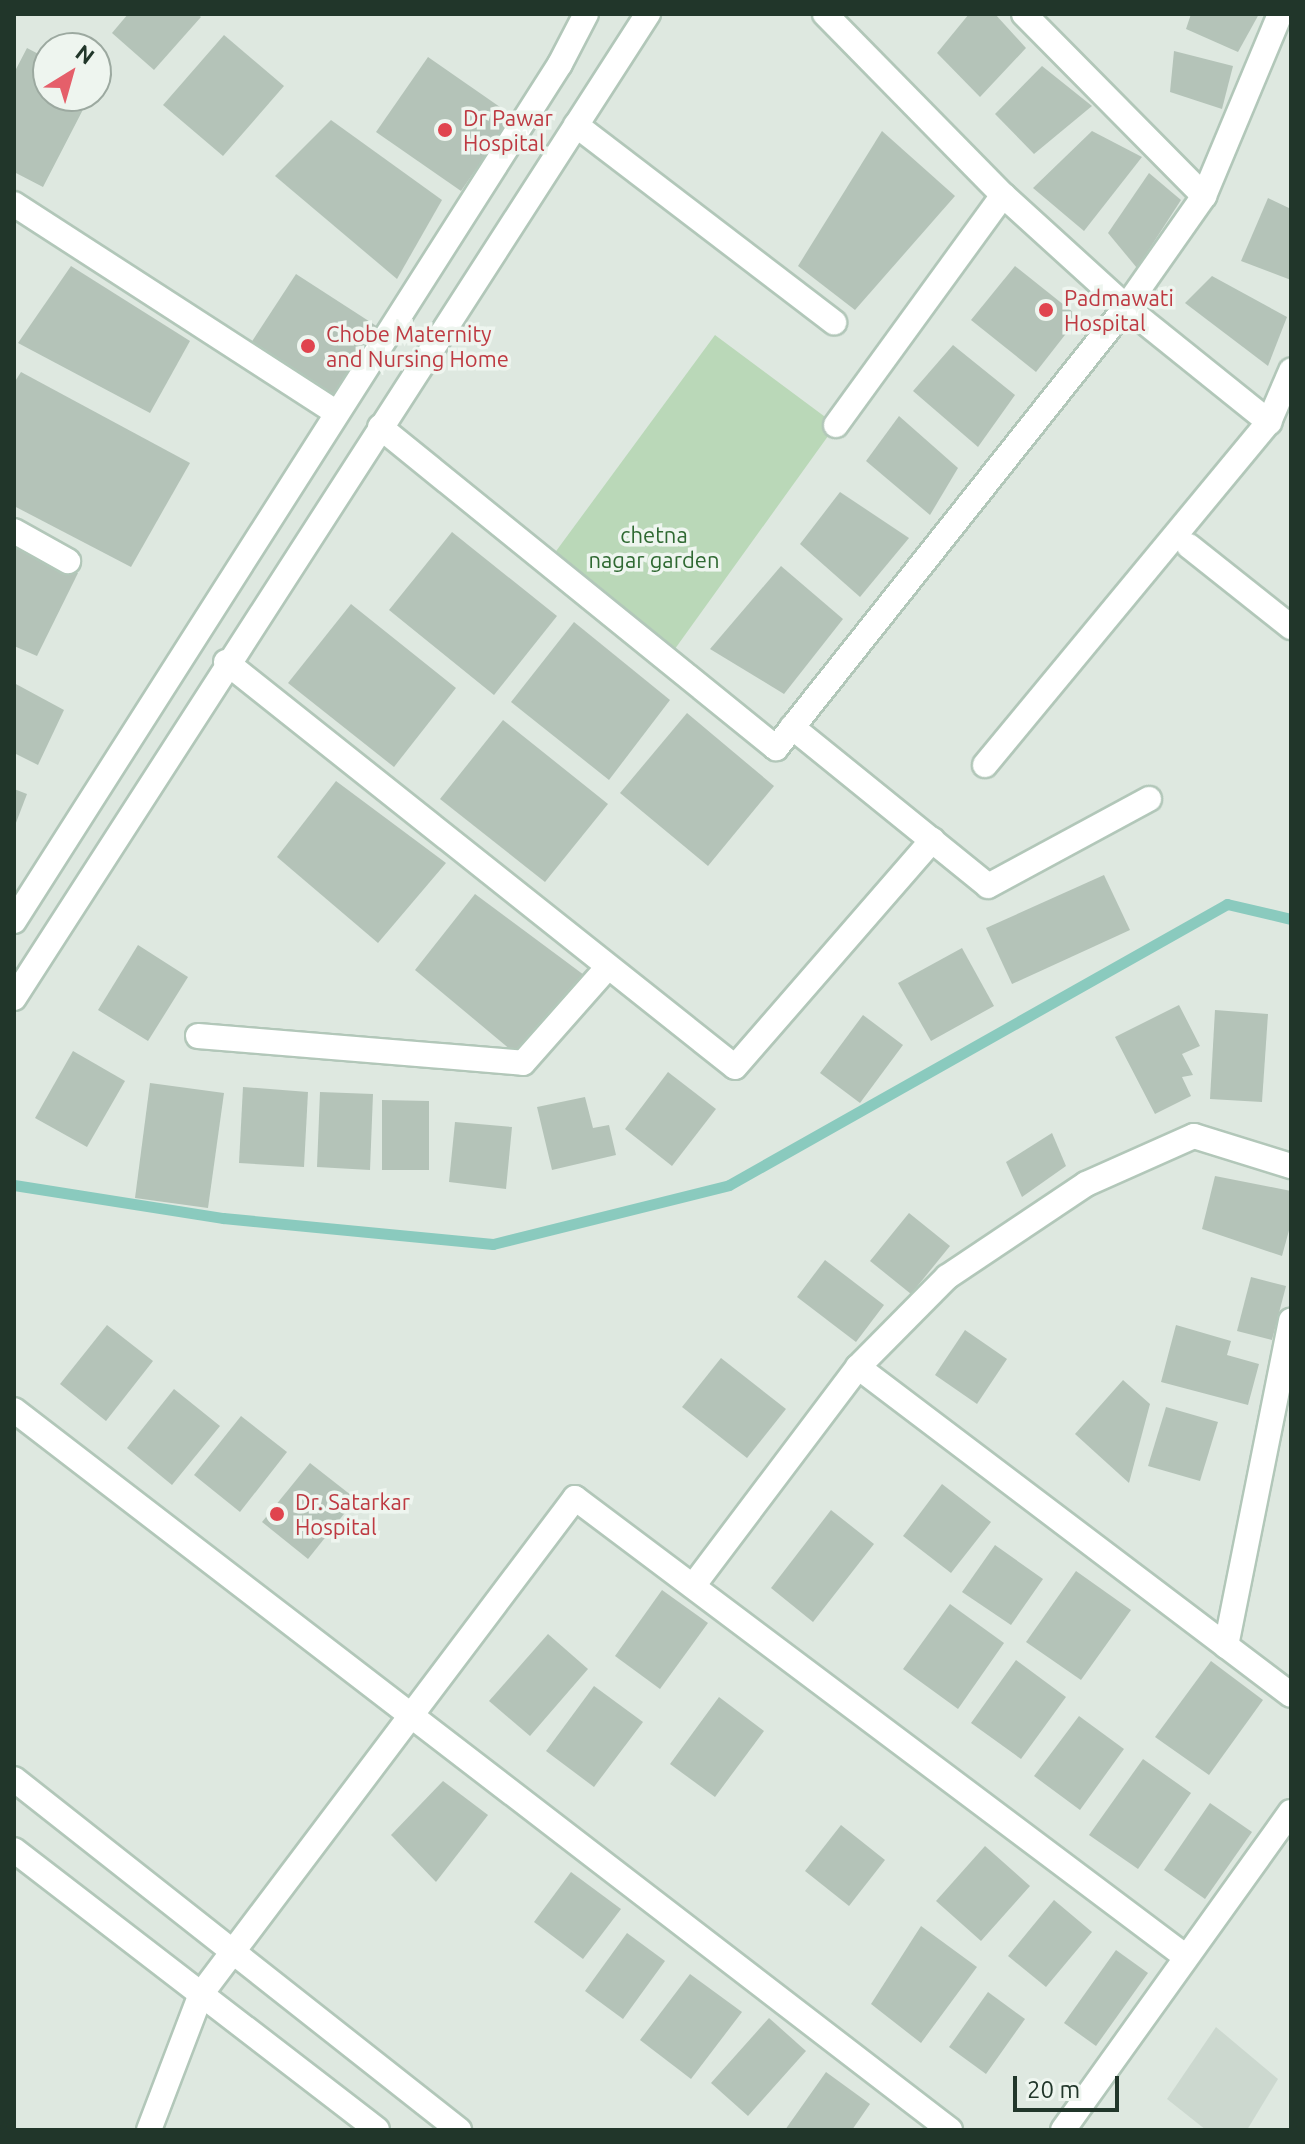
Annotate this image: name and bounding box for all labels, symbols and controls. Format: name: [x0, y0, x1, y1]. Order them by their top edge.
north arrow: [32, 32, 112, 112]
text: N: [71, 39, 100, 69]
place label: Dr Pawar Hospital: [463, 104, 553, 156]
marker: Dr Pawar Hospital: [434, 119, 456, 141]
place label: Padmawati Hospital: [1064, 284, 1174, 336]
marker: Padmawati Hospital: [1035, 299, 1057, 321]
place label: Chobe Maternity and Nursing Home: [326, 320, 509, 372]
marker: Chobe Maternity and Nursing Home: [297, 335, 319, 357]
park label: chetna nagar garden: [588, 521, 720, 572]
place label: Dr. Satarkar Hospital: [295, 1488, 410, 1540]
marker: Dr. Satarkar Hospital: [266, 1503, 288, 1525]
scale bar: [1017, 2060, 1123, 2110]
text: 20 m: [1027, 2076, 1080, 2103]

